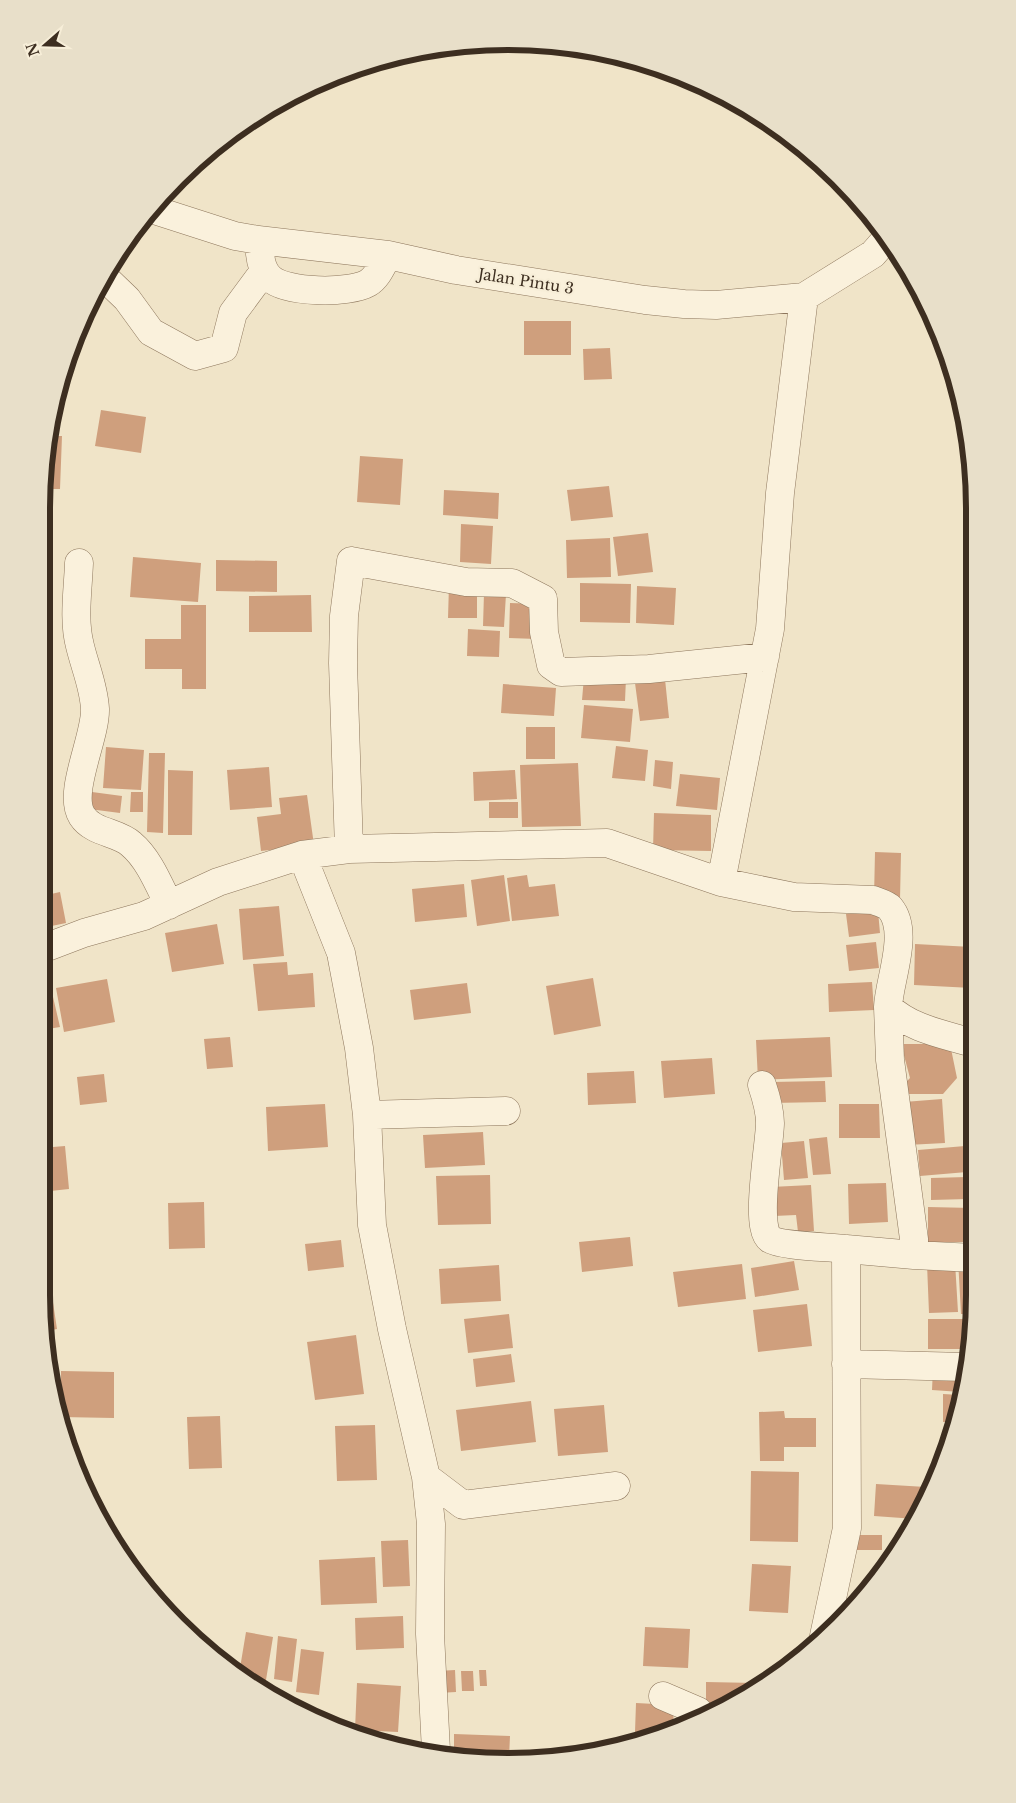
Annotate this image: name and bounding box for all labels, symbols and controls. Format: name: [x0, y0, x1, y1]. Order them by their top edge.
north arrow: [20, 20, 70, 70]
text: N: [22, 40, 43, 59]
street label: Jalan Pintu 3: [475, 264, 575, 298]

